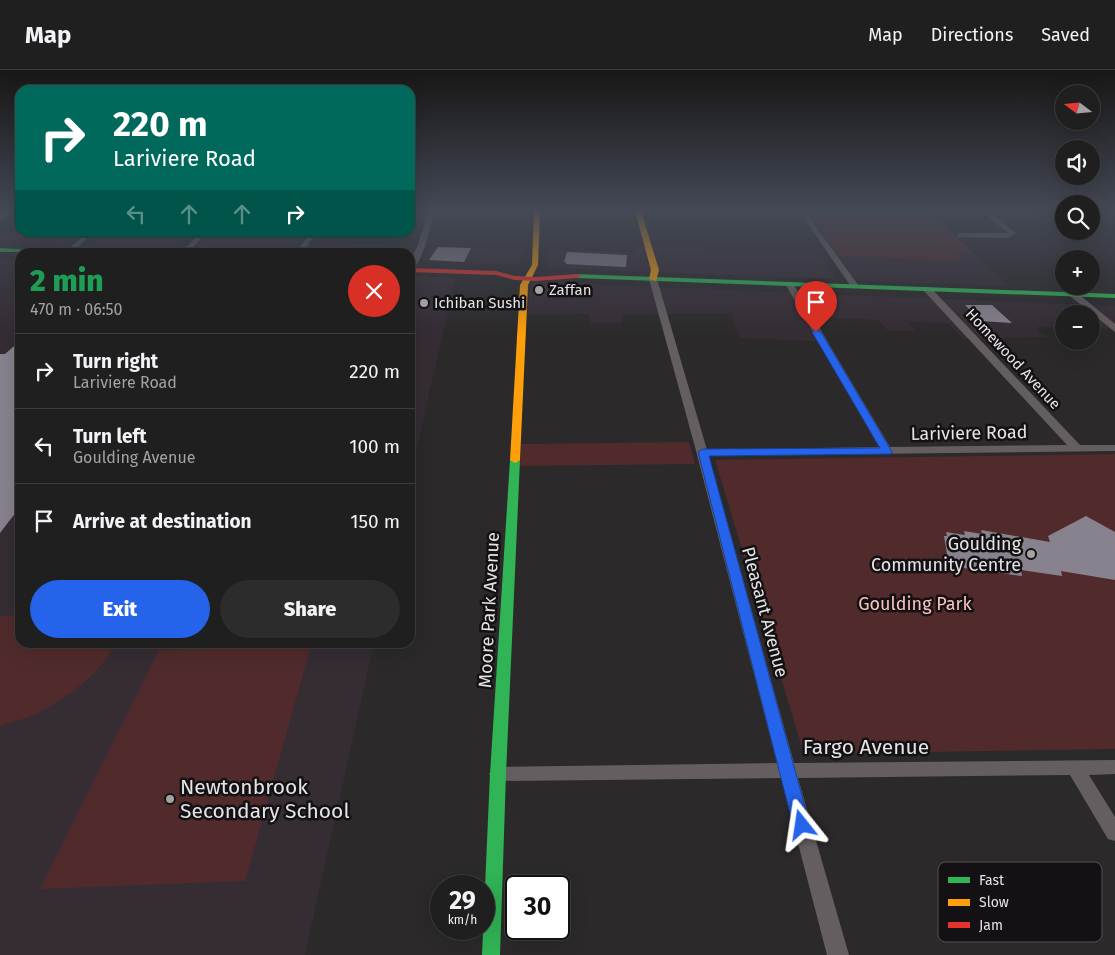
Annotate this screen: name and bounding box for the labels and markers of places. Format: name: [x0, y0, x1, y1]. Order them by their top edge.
place label: Zaffan: [549, 281, 591, 299]
pin: [795, 281, 837, 332]
marker: Zaffan: [533, 284, 545, 296]
place label: Ichiban Sushi: [434, 294, 525, 312]
marker: Ichiban Sushi: [418, 297, 430, 309]
place label: Goulding Community Centre: [871, 533, 1022, 576]
marker: Goulding Community Centre: [1025, 548, 1037, 560]
place label: Newtonbrook Secondary School: [180, 774, 350, 824]
marker: Newtonbrook Secondary School: [164, 793, 176, 805]

